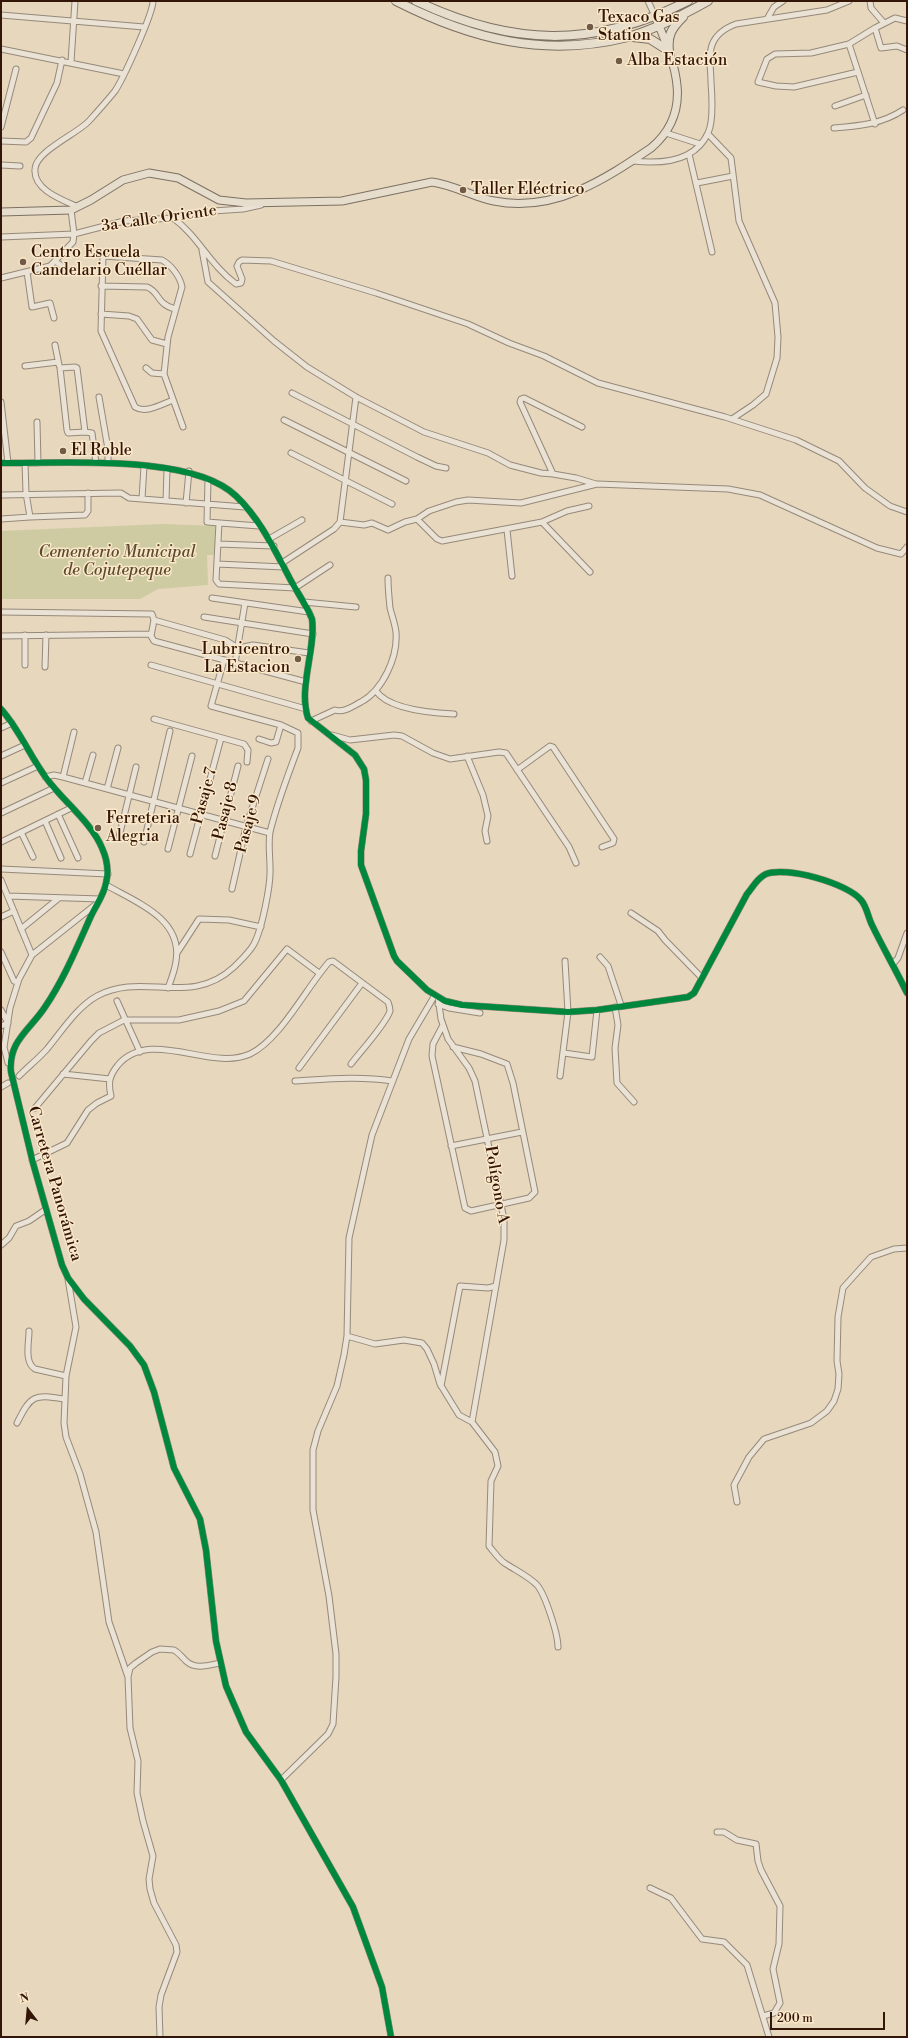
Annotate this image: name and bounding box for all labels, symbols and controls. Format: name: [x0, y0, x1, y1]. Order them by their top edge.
place label: Texaco Gas Station: [598, 8, 680, 46]
marker: Texaco Gas Station: [585, 22, 595, 32]
place label: Alba Estación: [627, 51, 727, 71]
marker: Alba Estación: [614, 56, 624, 66]
place label: Taller Eléctrico: [471, 180, 584, 200]
marker: Taller Eléctrico: [458, 185, 468, 195]
street label: 3a Calle Oriente: [100, 201, 218, 237]
place label: Centro Escuela Candelario Cuéllar: [31, 243, 167, 281]
marker: Centro Escuela Candelario Cuéllar: [18, 257, 28, 267]
place label: El Roble: [71, 441, 132, 461]
marker: El Roble: [58, 446, 68, 456]
park label: Cementerio Municipal de Cojutepeque: [38, 543, 196, 581]
place label: Lubricentro La Estacion: [202, 640, 290, 678]
marker: Lubricentro La Estacion: [293, 654, 303, 664]
street label: Pasaje 7: [188, 766, 222, 826]
street label: Pasaje 8: [209, 780, 243, 842]
street label: Pasaje 9: [232, 793, 266, 855]
place label: Ferreteria Alegria: [106, 809, 180, 847]
marker: Ferreteria Alegria: [93, 823, 103, 833]
street label: Carretera Panorámica: [23, 1104, 85, 1264]
street label: Polígono A: [480, 1144, 512, 1226]
north arrow: [8, 1990, 48, 2030]
text: N: [19, 1991, 31, 2006]
scale bar: [772, 2004, 887, 2030]
text: 200 m: [777, 2011, 813, 2026]

